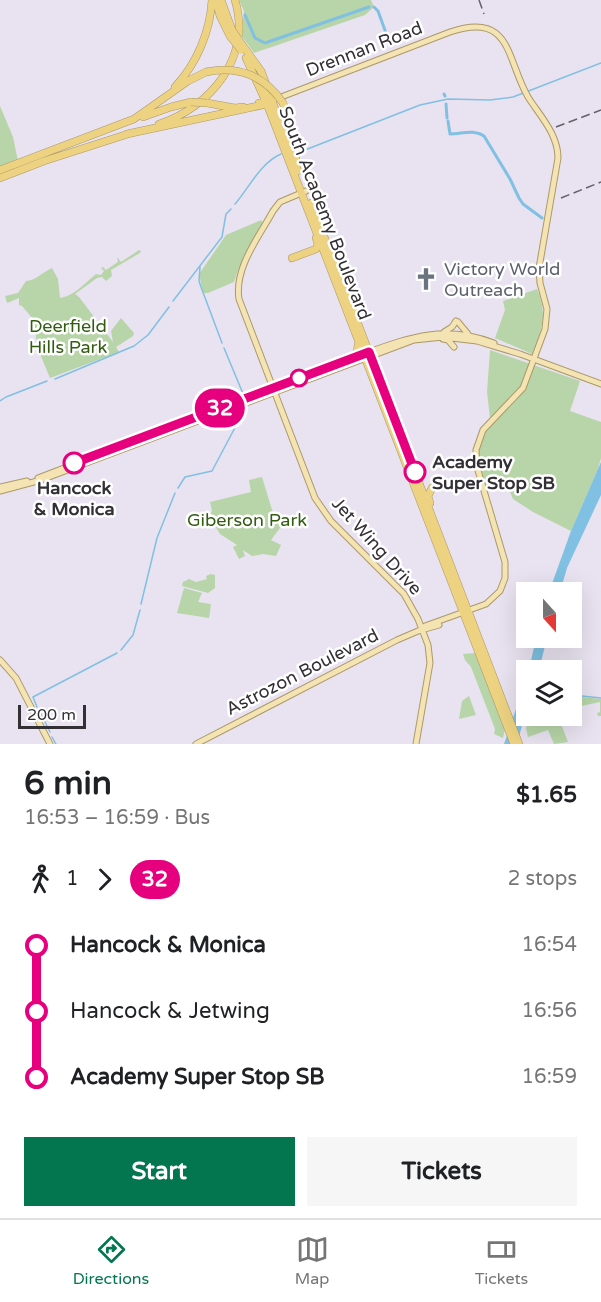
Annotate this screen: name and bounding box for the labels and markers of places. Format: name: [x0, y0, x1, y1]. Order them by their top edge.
place label: Victory World Outreach: [444, 258, 560, 301]
church icon: Victory World Outreach: [413, 266, 439, 292]
unlabelled marker: [290, 369, 308, 387]
place label: Academy Super Stop SB: [432, 451, 555, 494]
marker: Hancock & Monica: [63, 452, 85, 474]
marker: Academy Super Stop SB: [404, 461, 426, 483]
place label: Hancock & Monica: [33, 477, 115, 520]

